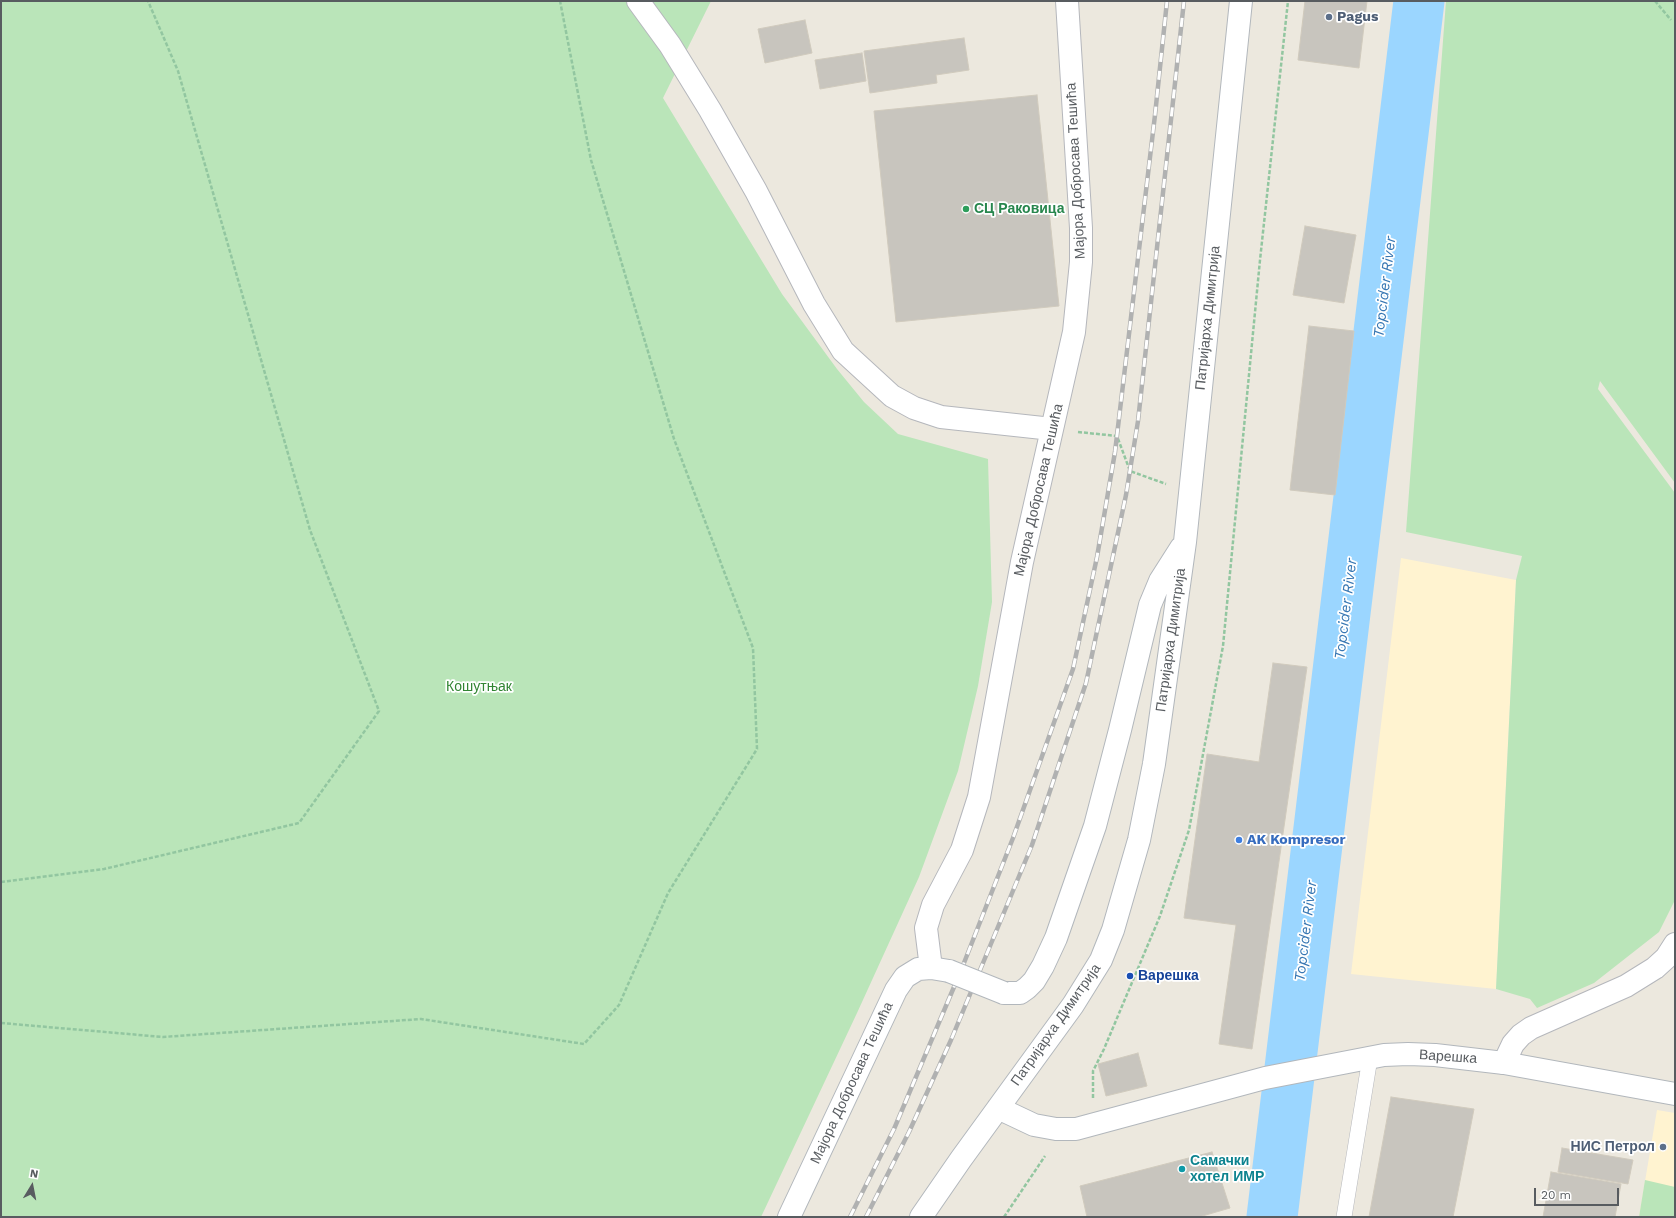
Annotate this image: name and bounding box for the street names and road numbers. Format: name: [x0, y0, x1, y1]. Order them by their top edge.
street label: Мајора Добросава Тешића: [1063, 82, 1089, 260]
street label: Патријарха Димитрија: [1192, 245, 1224, 391]
street label: Мајора Добросава Тешића: [1011, 402, 1067, 578]
street label: Патријарха Димитрија: [1153, 567, 1189, 713]
street label: Патријарха Димитрија: [1007, 961, 1105, 1089]
street label: Мајора Добросава Тешића: [807, 999, 897, 1167]
street label: Варешка: [1418, 1047, 1478, 1067]

